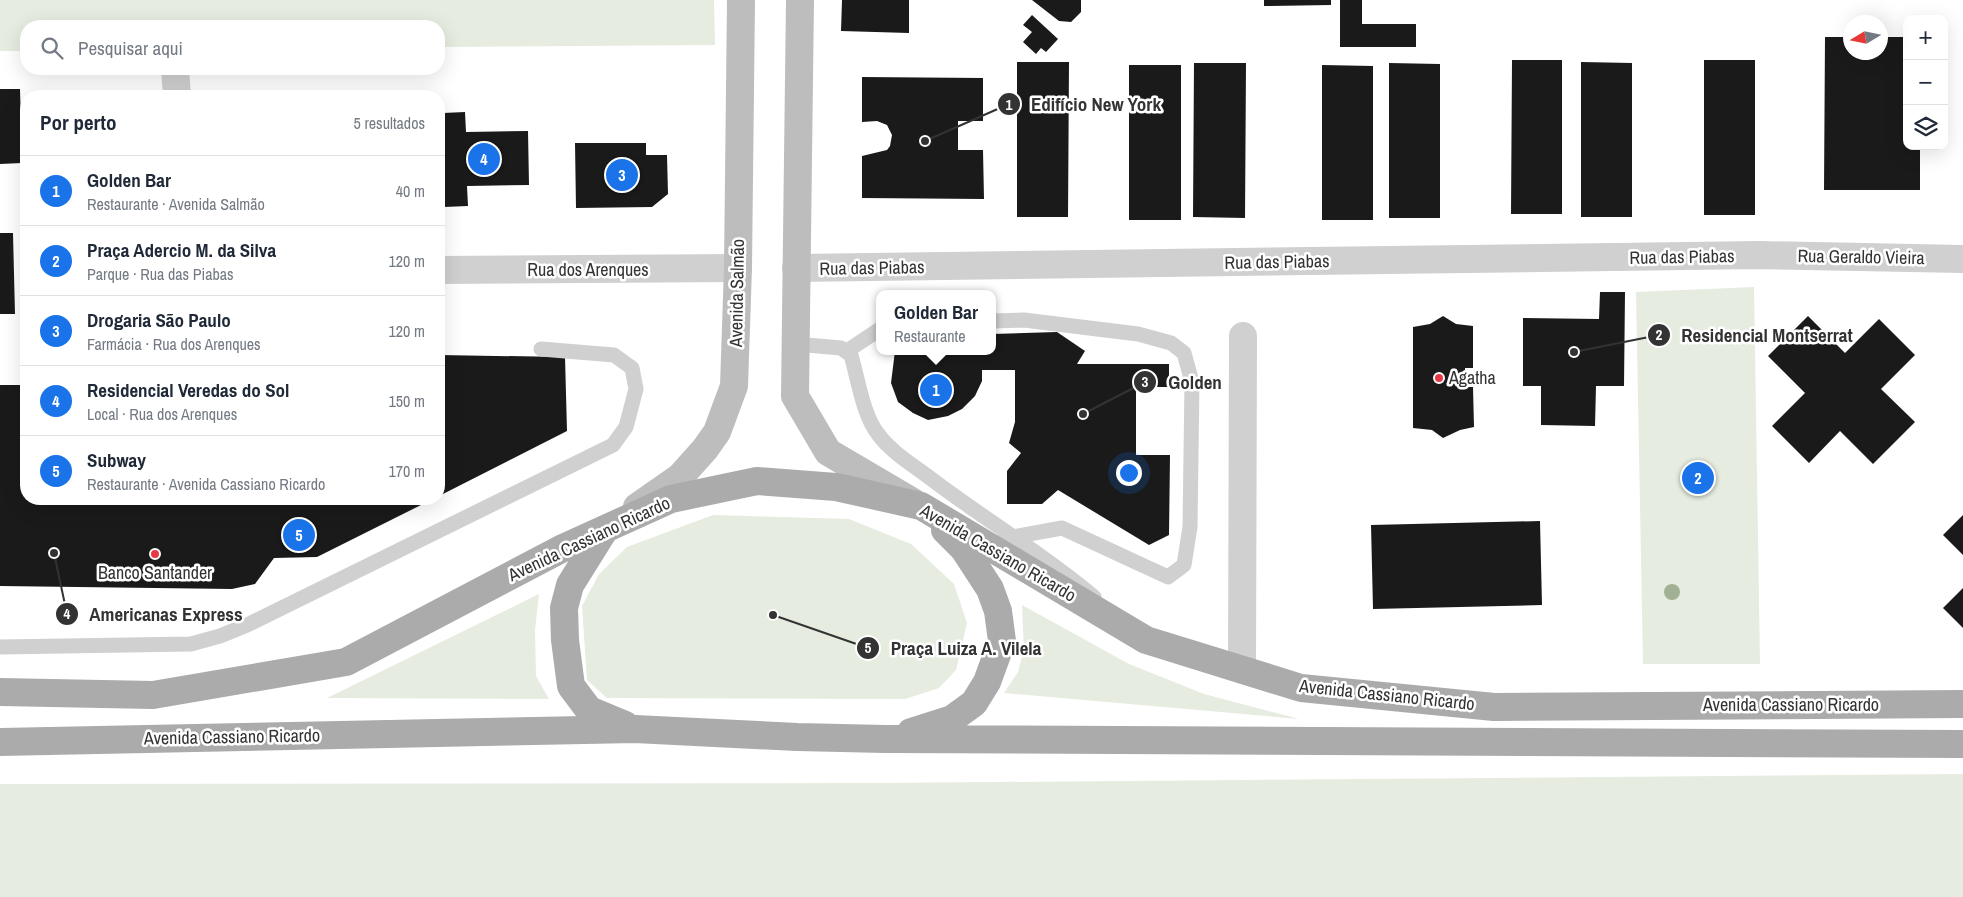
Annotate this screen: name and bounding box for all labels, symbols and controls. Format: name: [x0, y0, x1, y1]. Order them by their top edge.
north arrow: [1843, 15, 1888, 60]
map controls: [1903, 15, 1948, 150]
button: +: [1903, 15, 1948, 60]
search box: [20, 20, 445, 75]
icon: search: [38, 34, 66, 62]
text: Pesquisar aqui: [78, 35, 183, 61]
button: −: [1903, 60, 1948, 105]
callout: Edifício New York: [996, 87, 1172, 121]
text: Edifício New York: [1031, 91, 1161, 117]
text: 1: [1006, 94, 1013, 115]
button: layers: [1903, 105, 1948, 150]
text: Por perto: [40, 108, 117, 137]
text: 5 resultados: [354, 112, 425, 134]
pin: 4: [468, 140, 500, 178]
pin: 3: [606, 156, 638, 194]
text: Golden Bar: [87, 167, 171, 193]
text: 1: [52, 180, 60, 202]
text: 40 m: [396, 180, 425, 202]
text: Restaurante · Avenida Salmão: [87, 193, 265, 215]
text: Praça Adercio M. da Silva: [87, 237, 276, 263]
street label: Avenida Salmão: [723, 239, 750, 348]
street label: Rua das Piabas: [1629, 243, 1735, 270]
street label: Rua Geraldo Vieira: [1797, 243, 1925, 270]
street label: Rua das Piabas: [1224, 248, 1330, 275]
text: 2: [52, 250, 60, 272]
text: 120 m: [389, 250, 425, 272]
street label: Rua das Piabas: [819, 254, 925, 281]
street label: Rua dos Arenques: [527, 257, 649, 282]
text: Parque · Rua das Piabas: [87, 263, 234, 285]
popup: [876, 290, 996, 355]
text: Golden Bar: [894, 299, 978, 325]
text: Drogaria São Paulo: [87, 307, 231, 333]
callout: Residencial Montserrat: [1647, 318, 1863, 352]
text: 3: [52, 320, 60, 342]
text: 120 m: [389, 320, 425, 342]
text: Residencial Montserrat: [1681, 322, 1853, 348]
text: 2: [1656, 324, 1663, 345]
text: Restaurante: [894, 325, 965, 347]
text: Farmácia · Rua dos Arenques: [87, 333, 261, 355]
callout: Golden: [1133, 365, 1231, 399]
place label: Agatha: [1448, 365, 1496, 390]
text: Golden: [1168, 369, 1222, 395]
pin: 1: [920, 371, 952, 409]
text: 3: [1142, 371, 1149, 392]
marker: Agatha: [1433, 372, 1445, 384]
text: Residencial Veredas do Sol: [87, 377, 289, 403]
text: 4: [52, 390, 60, 412]
text: 150 m: [389, 390, 425, 412]
text: Local · Rua dos Arenques: [87, 403, 237, 425]
text: Subway: [87, 447, 146, 473]
pin: 2: [1682, 459, 1714, 497]
text: 5: [52, 460, 60, 482]
text: 170 m: [389, 460, 425, 482]
your location: [1116, 460, 1142, 486]
text: Restaurante · Avenida Cassiano Ricardo: [87, 473, 325, 495]
street label: Avenida Cassiano Ricardo: [503, 490, 674, 588]
street label: Avenida Cassiano Ricardo: [915, 497, 1081, 607]
pin: 5: [283, 516, 315, 554]
marker: Banco Santander: [149, 548, 161, 560]
place label: Banco Santander: [98, 560, 212, 585]
callout: Americanas Express: [55, 597, 253, 631]
text: Americanas Express: [89, 601, 243, 627]
text: 4: [64, 603, 71, 624]
callout: Praça Luiza A. Vilela: [855, 631, 1052, 665]
text: Praça Luiza A. Vilela: [891, 635, 1042, 661]
text: 5: [865, 637, 872, 658]
street label: Avenida Cassiano Ricardo: [1297, 673, 1476, 716]
street label: Avenida Cassiano Ricardo: [1702, 692, 1879, 717]
street label: Avenida Cassiano Ricardo: [143, 722, 320, 751]

